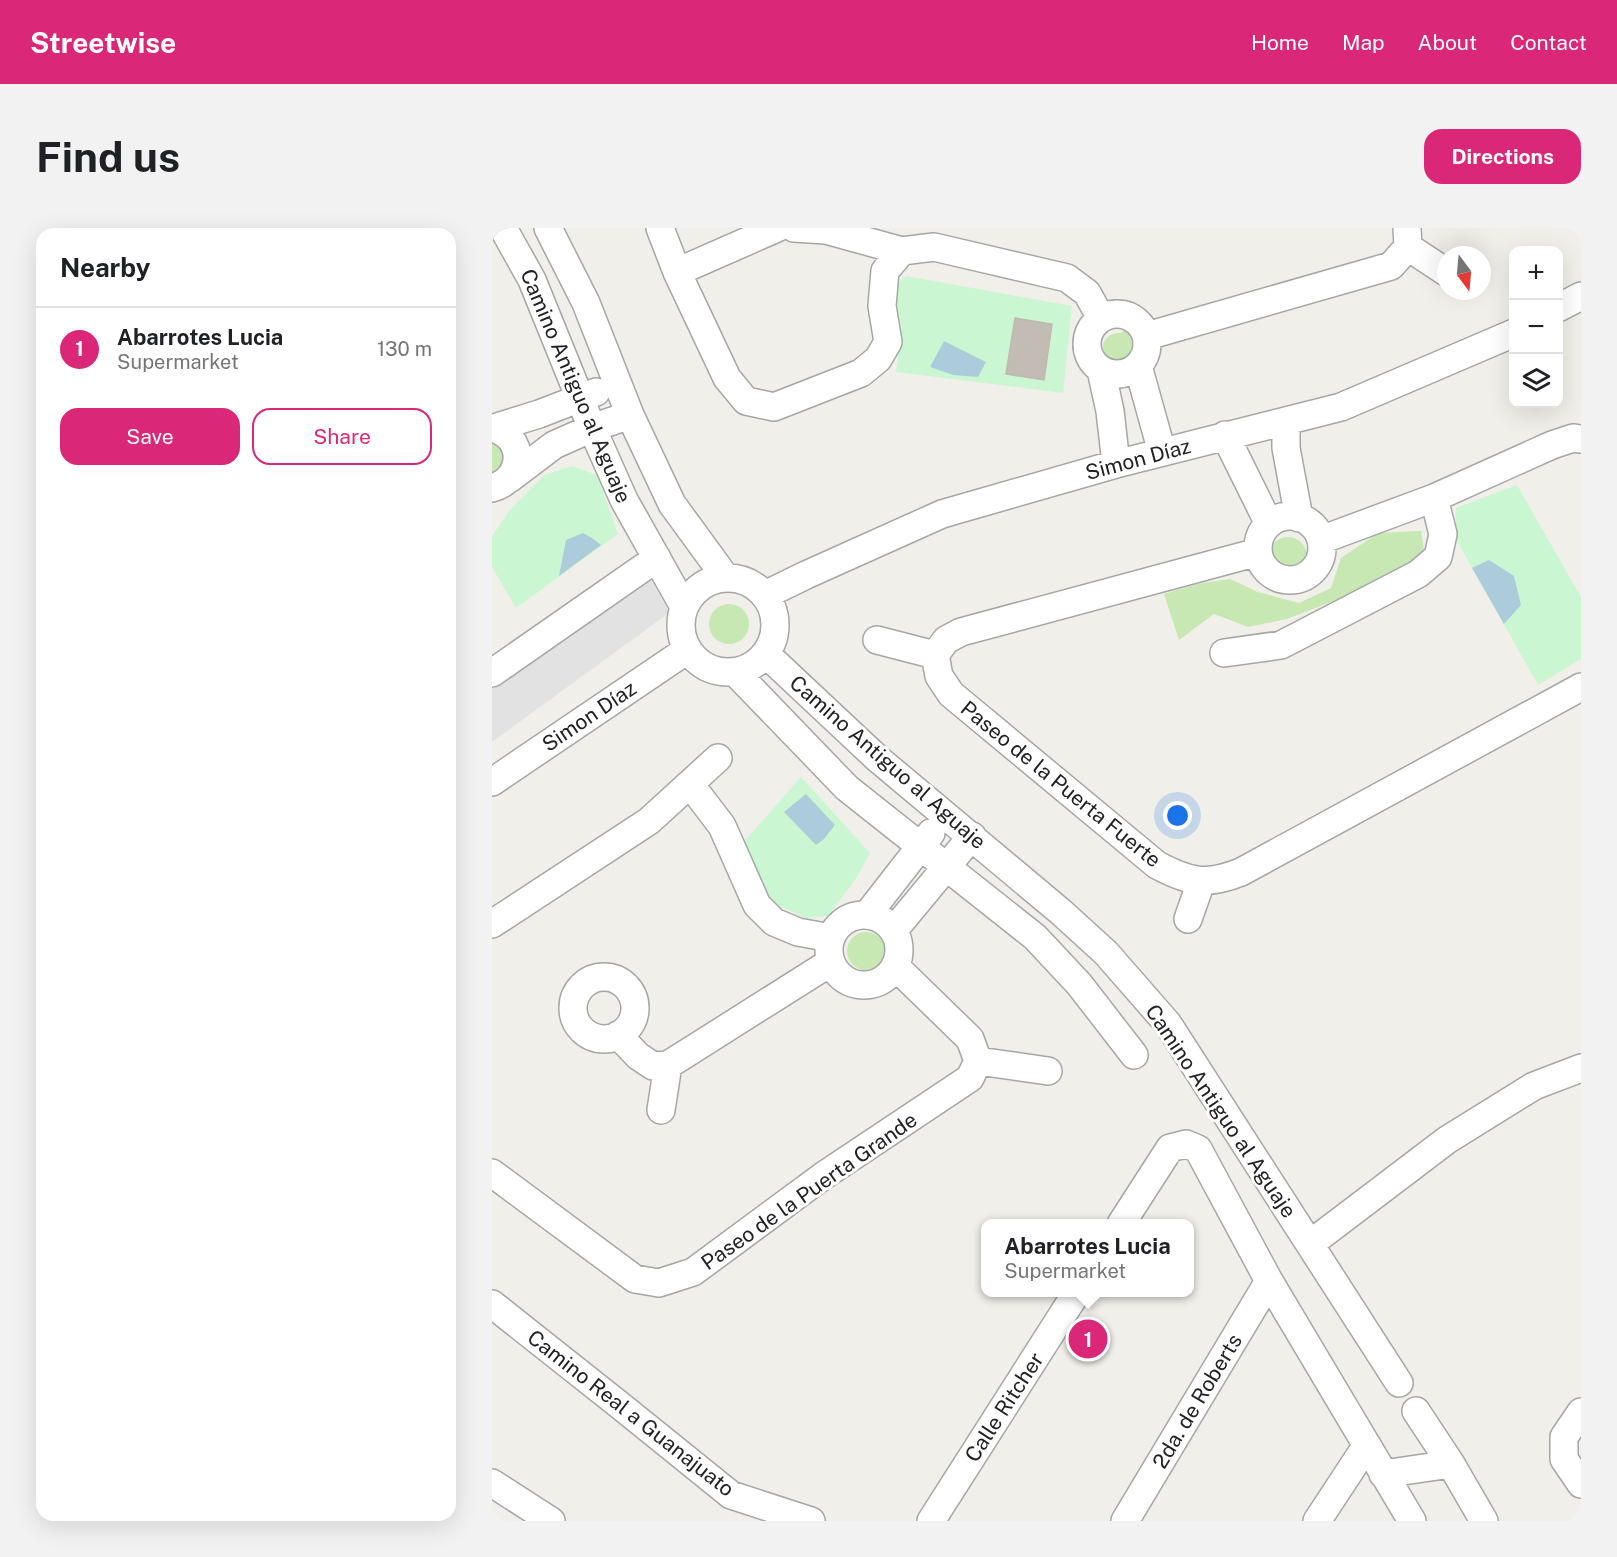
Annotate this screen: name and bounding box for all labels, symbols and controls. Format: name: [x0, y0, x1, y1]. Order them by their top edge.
text: Streetwise: [30, 26, 176, 59]
text: Home: [1251, 30, 1309, 55]
text: Map: [1342, 30, 1385, 55]
text: About: [1418, 30, 1477, 55]
text: Contact: [1510, 30, 1587, 55]
button: Directions: [1424, 129, 1581, 184]
text: Find us: [36, 132, 180, 181]
north arrow: [1437, 246, 1491, 300]
map controls: [1509, 246, 1563, 408]
button: +: [1509, 246, 1563, 300]
text: Nearby: [60, 252, 150, 283]
street label: Camino Antiguo al Aguaje: [515, 265, 637, 507]
button: −: [1509, 300, 1563, 354]
text: Abarrotes Lucia: [117, 324, 283, 350]
text: 1: [75, 337, 84, 361]
text: 130 m: [377, 337, 432, 361]
text: Supermarket: [117, 350, 239, 374]
button: layers: [1509, 354, 1563, 408]
button: Save: [60, 408, 240, 465]
button: Share: [252, 408, 432, 465]
street label: Simon Díaz: [1083, 433, 1193, 485]
street label: Camino Antiguo al Aguaje: [785, 670, 991, 854]
street label: Simon Díaz: [537, 675, 641, 757]
street label: Paseo de la Puerta Fuerte: [956, 696, 1166, 872]
your location: [1163, 801, 1192, 830]
street label: Camino Antiguo al Aguaje: [1140, 1000, 1302, 1222]
street label: Paseo de la Puerta Grande: [696, 1107, 922, 1275]
popup: [981, 1219, 1194, 1297]
text: Abarrotes Lucia: [1004, 1233, 1171, 1259]
text: Supermarket: [1004, 1259, 1126, 1283]
pin: 1: [1068, 1316, 1108, 1362]
street label: Camino Real a Guanajuato: [523, 1325, 739, 1501]
street label: 2da. de Roberts: [1147, 1329, 1247, 1473]
street label: Calle Ritcher: [959, 1348, 1049, 1466]

